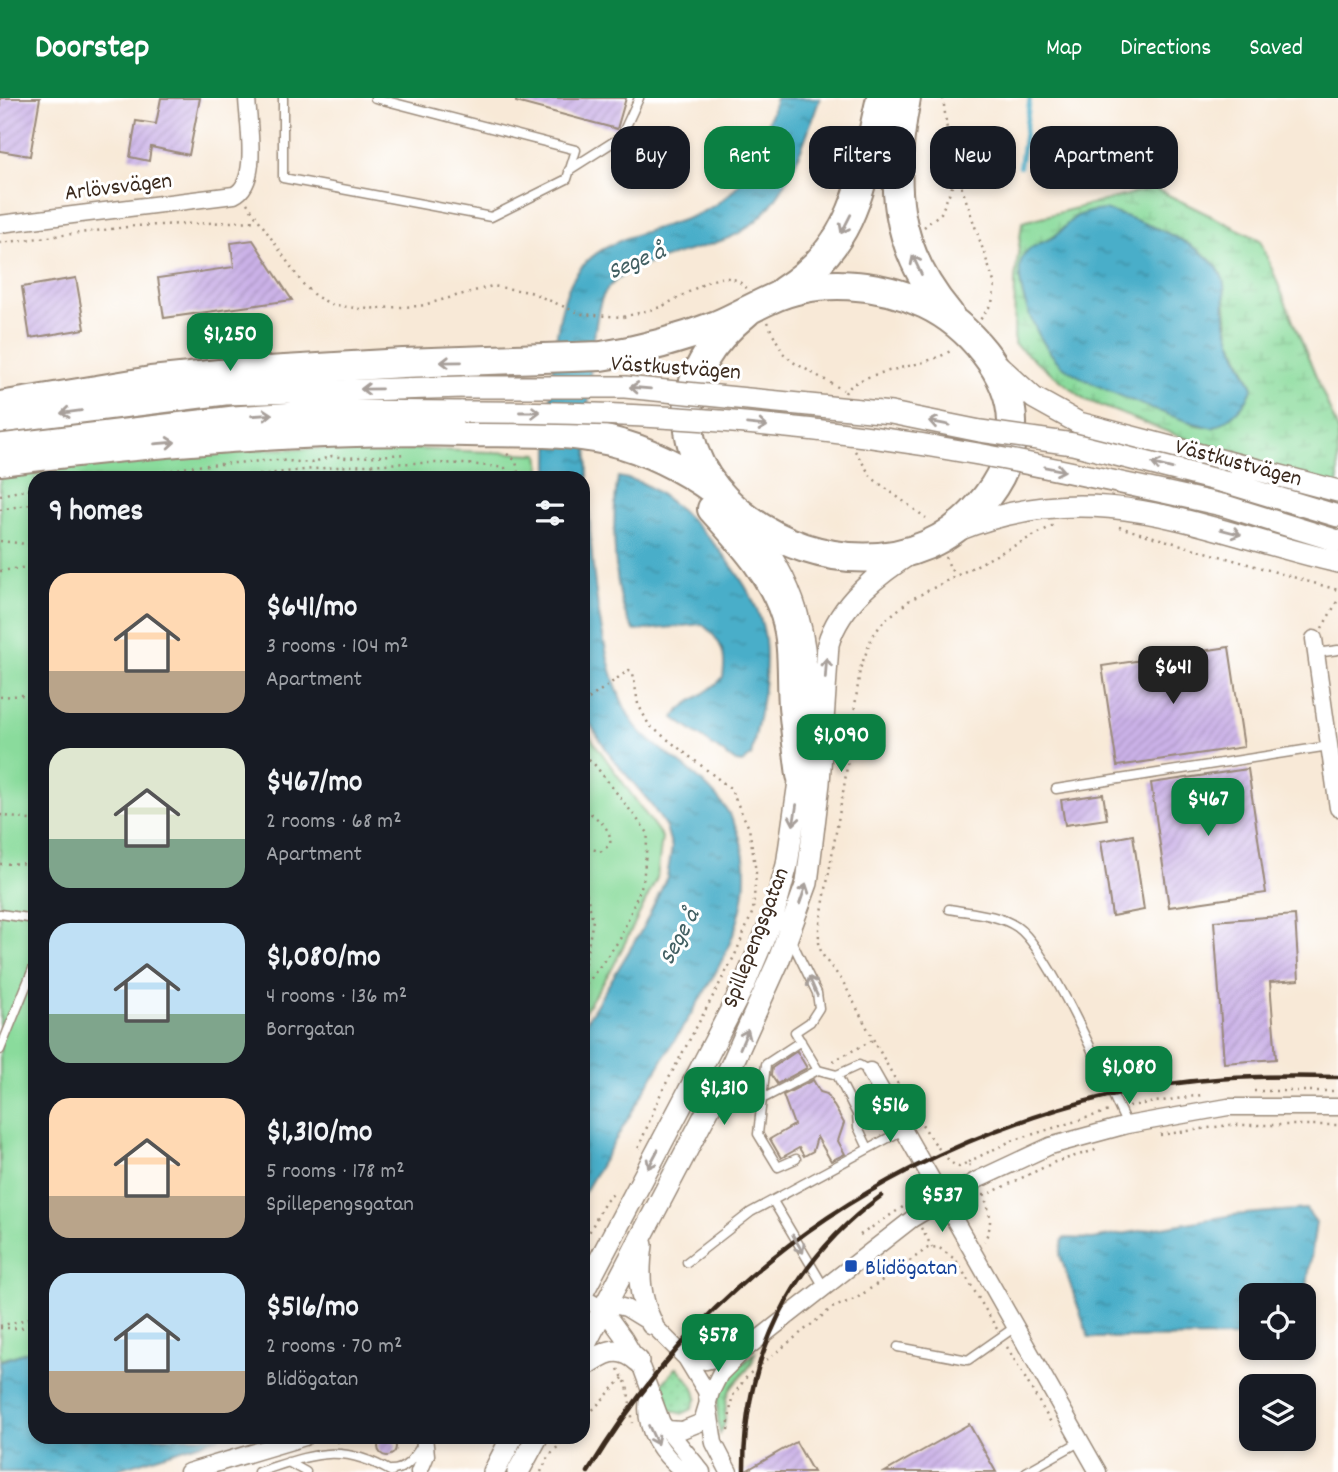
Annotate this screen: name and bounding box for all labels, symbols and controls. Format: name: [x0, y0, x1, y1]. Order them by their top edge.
text: Doorstep: [35, 26, 149, 73]
text: Map: [1046, 32, 1082, 66]
text: Directions: [1120, 32, 1211, 66]
text: Saved: [1249, 32, 1303, 66]
chip: Buy: [611, 126, 690, 189]
chip: Rent: [704, 126, 795, 189]
chip: Filters: [809, 126, 916, 189]
chip: New: [930, 126, 1016, 189]
chip: Apartment: [1030, 126, 1178, 189]
street label: Arlövsvägen: [63, 166, 174, 211]
one-way arrow: [839, 214, 853, 234]
water label: Sege å: [603, 235, 672, 290]
one-way arrow: [910, 255, 924, 276]
pin: $1,250: [173, 314, 287, 373]
text: $1,250: [203, 319, 257, 352]
street label: Västkustvägen: [610, 348, 742, 390]
one-way arrow: [440, 355, 463, 368]
one-way arrow: [629, 381, 652, 394]
one-way arrow: [360, 382, 383, 395]
one-way arrow: [519, 405, 542, 419]
one-way arrow: [61, 406, 83, 419]
one-way arrow: [251, 408, 273, 421]
one-way arrow: [928, 415, 951, 429]
one-way arrow: [746, 418, 768, 431]
street label: Västkustvägen: [1171, 432, 1305, 497]
one-way arrow: [154, 436, 176, 449]
one-way arrow: [1151, 459, 1173, 472]
one-way arrow: [1043, 463, 1066, 476]
text: 9 homes: [49, 492, 143, 535]
icon: filters: [531, 494, 569, 532]
one-way arrow: [1219, 526, 1241, 539]
text: $641/mo: [266, 588, 357, 631]
icon: home: [105, 601, 189, 685]
text: 3 rooms · 104 m²: [266, 631, 408, 664]
pin: $641: [1132, 646, 1214, 706]
text: $641: [1154, 652, 1192, 685]
one-way arrow: [820, 657, 833, 680]
text: Apartment: [266, 664, 362, 697]
pin: $1,090: [784, 714, 898, 774]
text: $1,090: [813, 720, 869, 753]
text: $467/mo: [266, 763, 362, 806]
icon: home: [105, 776, 189, 860]
pin: $467: [1167, 778, 1249, 838]
text: $467: [1187, 784, 1229, 817]
one-way arrow: [788, 803, 801, 826]
text: 2 rooms · 68 m²: [266, 806, 402, 839]
text: Apartment: [266, 839, 362, 872]
street label: Spillepengsgatan: [715, 863, 799, 1013]
one-way arrow: [798, 883, 810, 905]
water label: Sege å: [652, 902, 710, 972]
text: $1,080/mo: [266, 938, 381, 981]
icon: home: [105, 951, 189, 1035]
one-way arrow: [806, 976, 819, 997]
text: 4 rooms · 136 m²: [266, 981, 407, 1014]
text: Borrgatan: [266, 1014, 355, 1047]
one-way arrow: [738, 1028, 751, 1050]
pin: $1,080: [1072, 1046, 1186, 1106]
text: $1,080: [1101, 1052, 1157, 1085]
pin: $1,310: [667, 1068, 781, 1127]
text: $1,310: [700, 1073, 748, 1106]
pin: $516: [849, 1084, 931, 1144]
text: $516: [871, 1090, 909, 1123]
text: $1,310/mo: [266, 1113, 372, 1156]
icon: home: [105, 1126, 189, 1210]
one-way arrow: [646, 1148, 659, 1169]
text: 5 rooms · 178 m²: [266, 1156, 405, 1189]
pin: $537: [901, 1174, 983, 1234]
text: $537: [921, 1180, 963, 1213]
text: Spillepengsgatan: [266, 1189, 414, 1222]
one-way arrow: [792, 1234, 806, 1254]
place label: Blidögatan: [865, 1253, 957, 1286]
marker: Blidögatan: [843, 1258, 859, 1274]
map controls: [1239, 1283, 1316, 1451]
button: locate: [1239, 1283, 1316, 1360]
text: $516/mo: [266, 1288, 359, 1331]
icon: home: [105, 1301, 189, 1385]
pin: $578: [677, 1314, 759, 1374]
text: $578: [698, 1320, 738, 1353]
text: 2 rooms · 70 m²: [266, 1331, 402, 1364]
text: Blidögatan: [266, 1364, 358, 1397]
button: layers: [1239, 1374, 1316, 1451]
one-way arrow: [647, 1424, 660, 1445]

